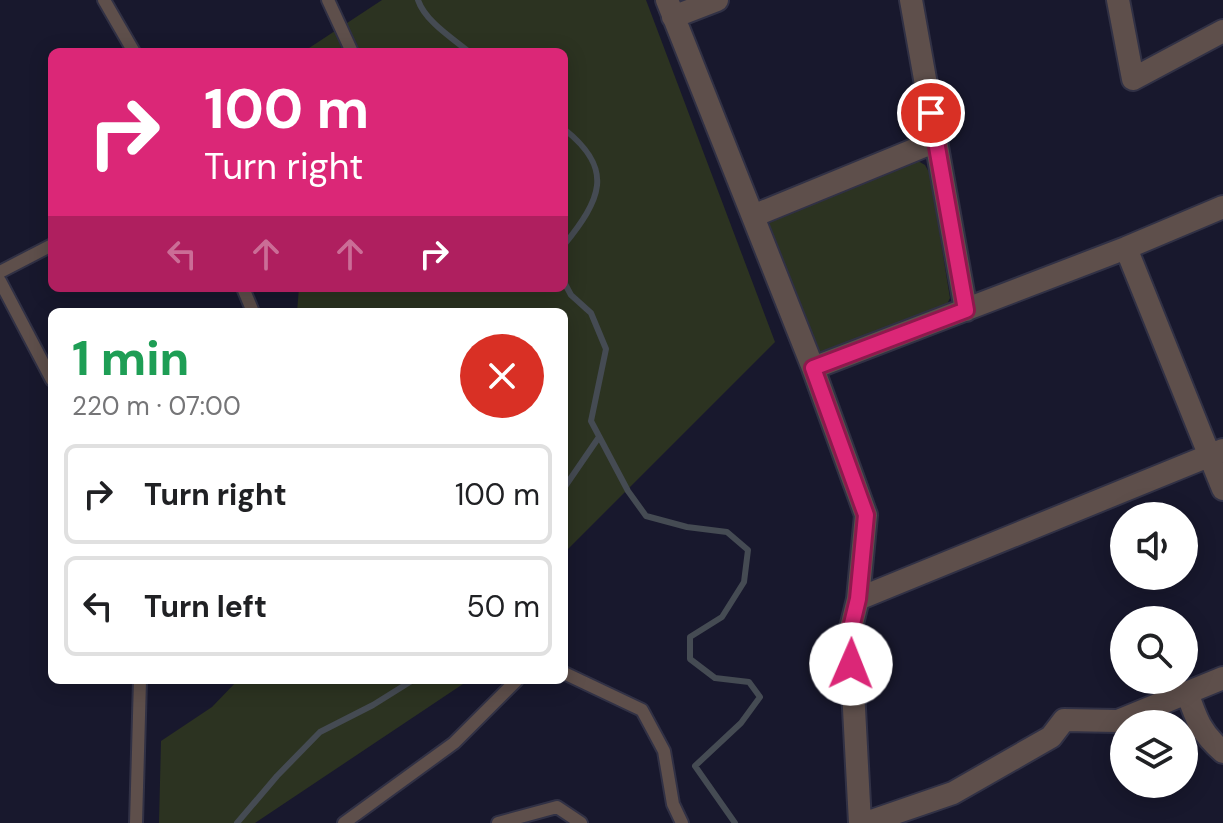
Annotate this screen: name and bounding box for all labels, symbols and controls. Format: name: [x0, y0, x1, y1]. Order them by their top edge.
text: 100 m: [204, 72, 369, 145]
pin: [897, 79, 965, 147]
icon: right: [72, 80, 176, 184]
icon: arrive: [909, 91, 953, 135]
text: Turn right: [204, 143, 363, 190]
icon: left: [160, 232, 204, 276]
icon: ahead: [244, 232, 288, 276]
icon: ahead: [328, 232, 372, 276]
icon: right: [412, 232, 456, 276]
text: 1 min: [72, 327, 189, 390]
button: close: [460, 334, 544, 418]
text: 220 m · 07:00: [72, 389, 241, 423]
icon: right: [76, 472, 120, 516]
text: Turn right: [144, 475, 287, 514]
text: 100 m: [455, 475, 540, 514]
map controls: [1110, 502, 1198, 798]
button: sound: [1110, 502, 1198, 590]
icon: left: [76, 584, 120, 628]
text: Turn left: [144, 587, 267, 626]
text: 50 m: [466, 587, 540, 626]
button: search: [1110, 606, 1198, 694]
position arrow: [809, 622, 893, 706]
button: layers: [1110, 710, 1198, 798]

